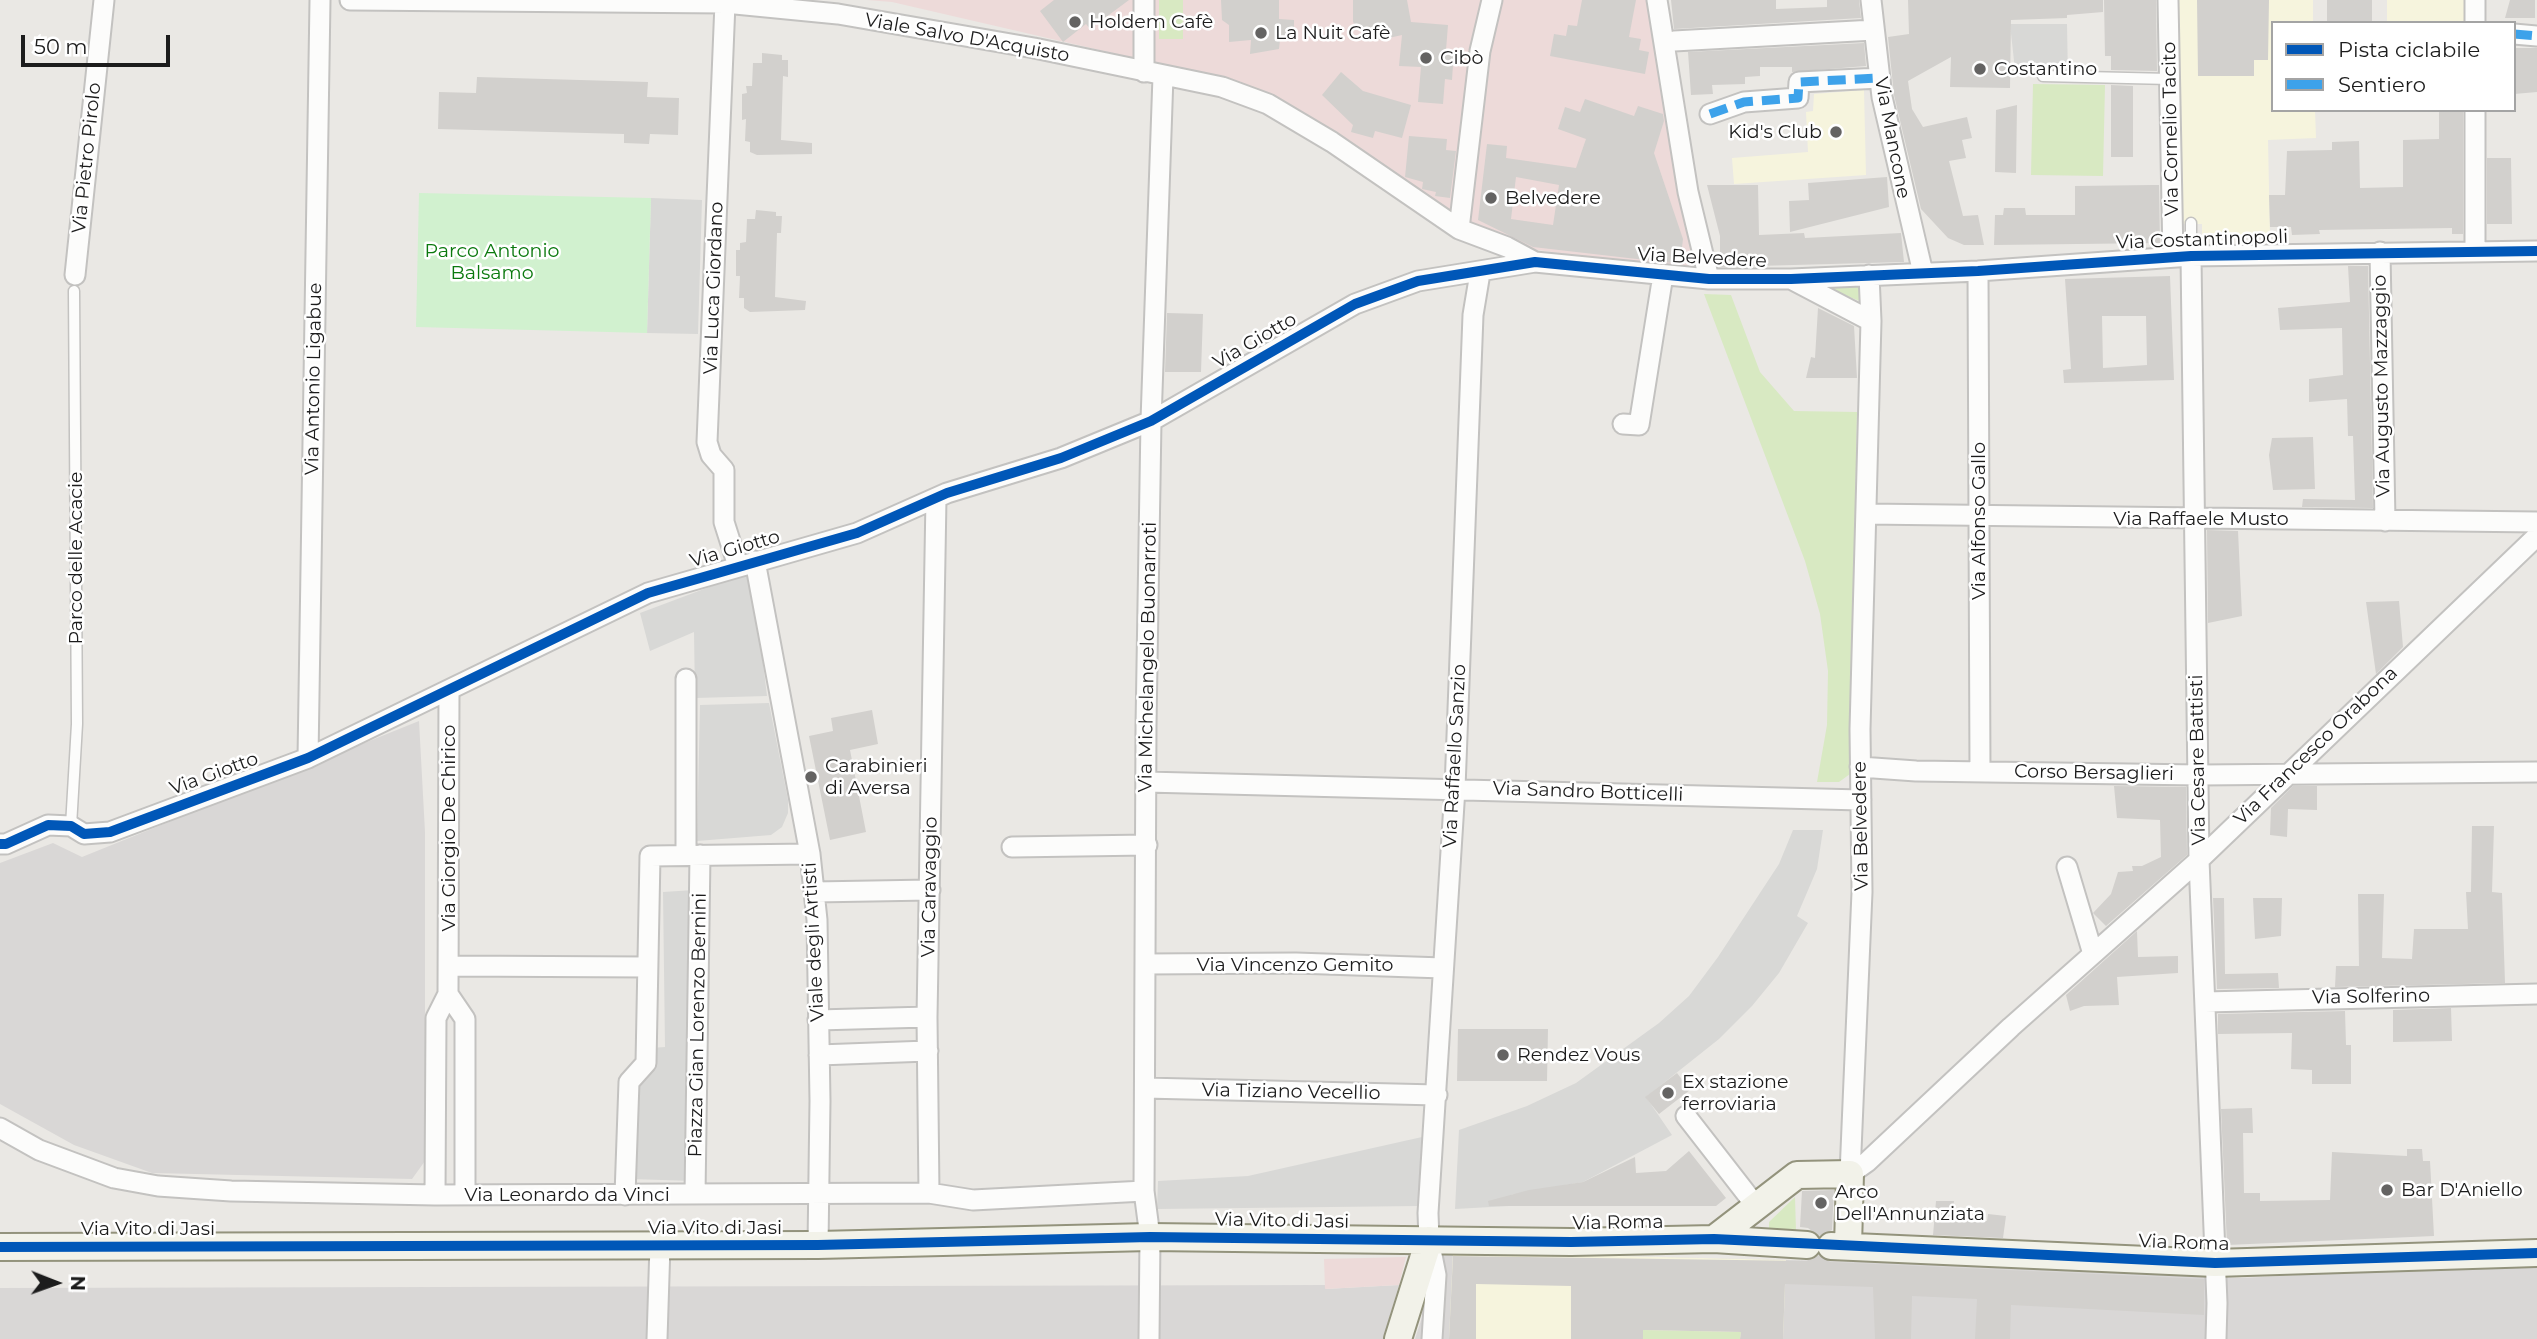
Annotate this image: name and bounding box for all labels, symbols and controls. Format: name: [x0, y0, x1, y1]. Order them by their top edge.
street label: Viale Salvo D'Acquisto: [863, 9, 1071, 67]
place label: Holdem Cafè: [1089, 11, 1213, 33]
marker: Holdem Cafè: [1067, 14, 1083, 30]
scale bar: [24, 21, 173, 65]
legend: [2271, 21, 2516, 112]
place label: La Nuit Cafè: [1275, 22, 1391, 44]
marker: La Nuit Cafè: [1253, 25, 1269, 41]
text: 50 m: [34, 34, 88, 59]
text: Pista ciclabile: [2338, 37, 2480, 62]
street label: Via Cornelio Tacito: [2158, 42, 2184, 216]
place label: Cibò: [1440, 47, 1483, 69]
marker: Cibò: [1418, 50, 1434, 66]
place label: Costantino: [1994, 58, 2097, 80]
marker: Costantino: [1972, 61, 1988, 77]
text: Sentiero: [2338, 72, 2426, 97]
street label: Via Mancone: [1869, 75, 1915, 201]
street label: Via Pietro Pirolo: [68, 81, 106, 235]
place label: Kid's Club: [1728, 121, 1822, 143]
marker: Kid's Club: [1828, 124, 1844, 140]
place label: Belvedere: [1505, 187, 1601, 209]
marker: Belvedere: [1483, 190, 1499, 206]
street label: Via Luca Giordano: [700, 201, 728, 375]
street label: Via Costantinopoli: [2115, 226, 2289, 254]
park label: Parco Antonio Balsamo: [425, 240, 559, 284]
street label: Via Belvedere: [1637, 243, 1767, 273]
street label: Via Augusto Mazzaggio: [2369, 274, 2395, 498]
street label: Via Antonio Ligabue: [301, 283, 327, 475]
street label: Via Giotto: [1209, 308, 1301, 374]
street label: Via Alfonso Gallo: [1968, 442, 1990, 600]
street label: Parco delle Acacie: [65, 472, 87, 644]
street label: Via Raffaele Musto: [2113, 508, 2289, 530]
street label: Via Michelangelo Buonarroti: [1134, 521, 1162, 793]
street label: Via Giotto: [687, 525, 783, 573]
street label: Via Francesco Orabona: [2229, 662, 2403, 830]
street label: Via Raffaello Sanzio: [1439, 663, 1471, 849]
street label: Via Cesare Battisti: [2185, 674, 2211, 846]
street label: Via Giorgio De Chirico: [438, 725, 460, 931]
street label: Via Giotto: [167, 747, 261, 801]
place label: Carabinieri di Aversa: [825, 755, 928, 799]
street label: Corso Bersaglieri: [2014, 760, 2174, 786]
street label: Via Belvedere: [1848, 761, 1874, 891]
marker: Carabinieri di Aversa: [803, 769, 819, 785]
street label: Via Sandro Botticelli: [1492, 777, 1684, 807]
street label: Via Caravaggio: [917, 816, 943, 958]
street label: Viale degli Artisti: [798, 862, 830, 1022]
street label: Piazza Gian Lorenzo Bernini: [684, 892, 712, 1158]
street label: Via Vincenzo Gemito: [1197, 954, 1393, 976]
street label: Via Solferino: [2312, 985, 2430, 1009]
place label: Rendez Vous: [1517, 1044, 1640, 1066]
marker: Rendez Vous: [1495, 1047, 1511, 1063]
place label: Ex stazione ferroviaria: [1682, 1071, 1788, 1115]
street label: Via Tiziano Vecellio: [1201, 1079, 1381, 1105]
marker: Ex stazione ferroviaria: [1660, 1085, 1676, 1101]
place label: Bar D'Aniello: [2401, 1179, 2523, 1201]
place label: Arco Dell'Annunziata: [1835, 1181, 1985, 1225]
marker: Bar D'Aniello: [2379, 1182, 2395, 1198]
street label: Via Leonardo da Vinci: [464, 1184, 670, 1206]
marker: Arco Dell'Annunziata: [1813, 1195, 1829, 1211]
street label: Via Vito di Jasi: [1215, 1208, 1349, 1234]
street label: Via Roma: [1572, 1211, 1664, 1235]
street label: Via Vito di Jasi: [648, 1217, 782, 1239]
street label: Via Vito di Jasi: [81, 1218, 215, 1240]
street label: Via Roma: [2138, 1230, 2230, 1256]
north arrow: [21, 1248, 91, 1318]
text: N: [66, 1275, 89, 1291]

